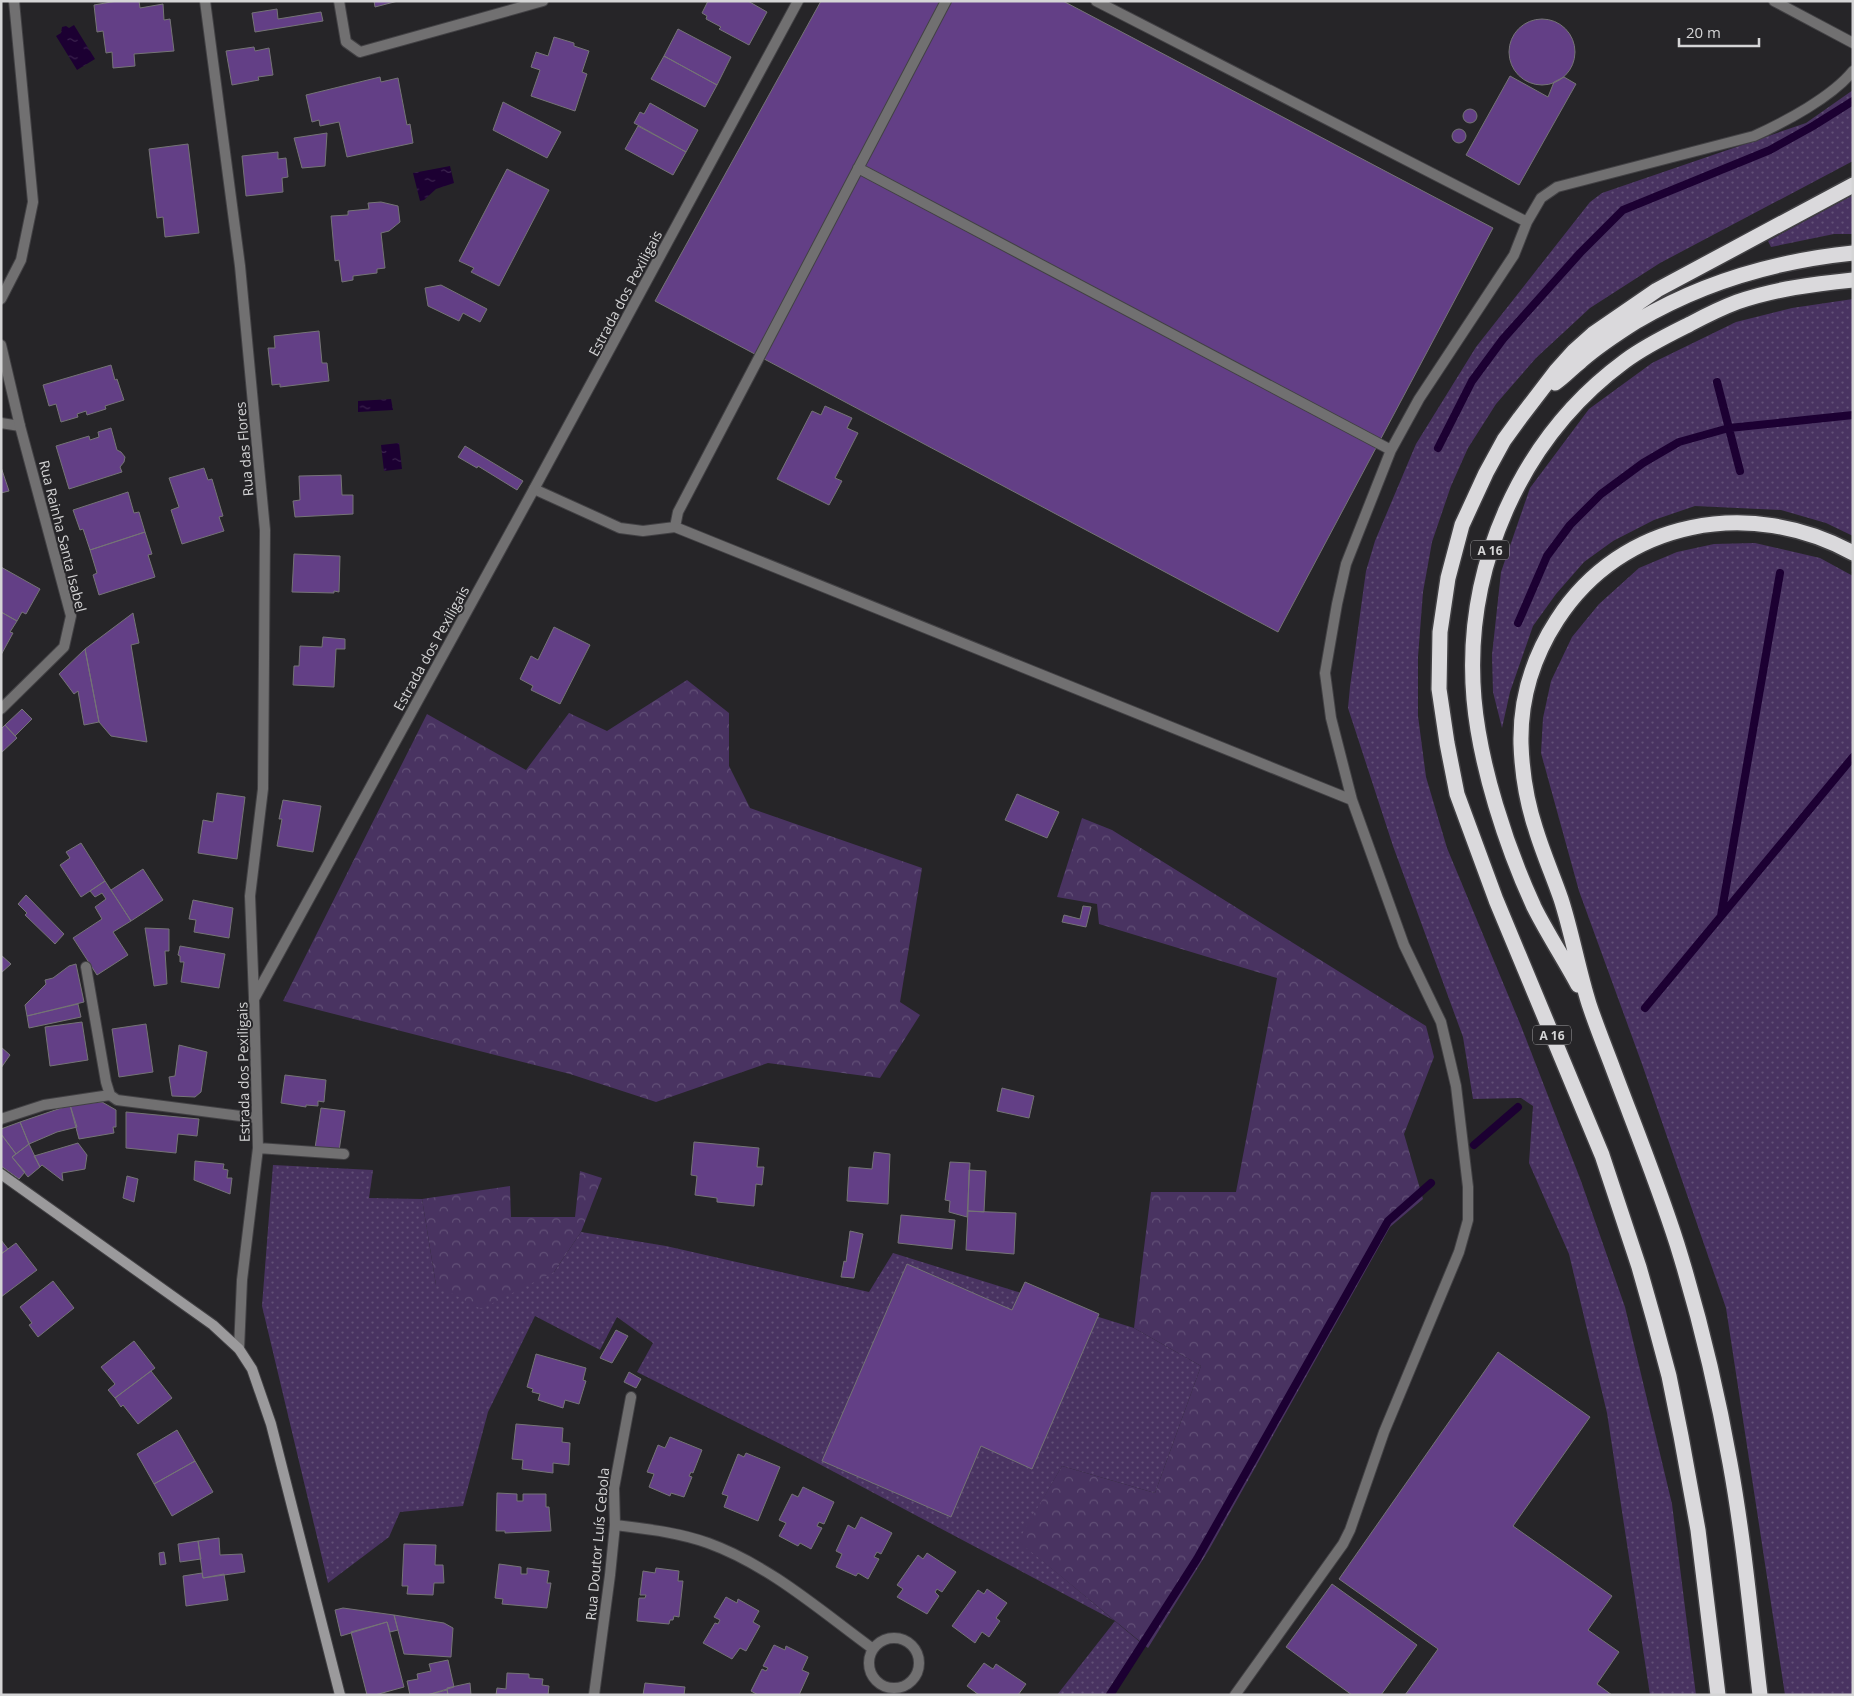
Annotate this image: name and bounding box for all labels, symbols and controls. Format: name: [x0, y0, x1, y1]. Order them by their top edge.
scale bar: [1679, 15, 1759, 47]
text: 20 m: [1686, 22, 1721, 42]
street label: Estrada dos Pexiligais: [584, 226, 666, 359]
street label: Rua das Flores: [230, 401, 258, 497]
street label: Rua Rainha Santa Isabel: [35, 458, 91, 614]
road number: A 16: [1471, 540, 1509, 560]
street label: Estrada dos Pexiligais: [389, 582, 473, 714]
street label: Estrada dos Pexiligais: [232, 1002, 254, 1142]
road number: A 16: [1533, 1026, 1571, 1044]
street label: Rua Doutor Luís Cebola: [581, 1467, 613, 1621]

